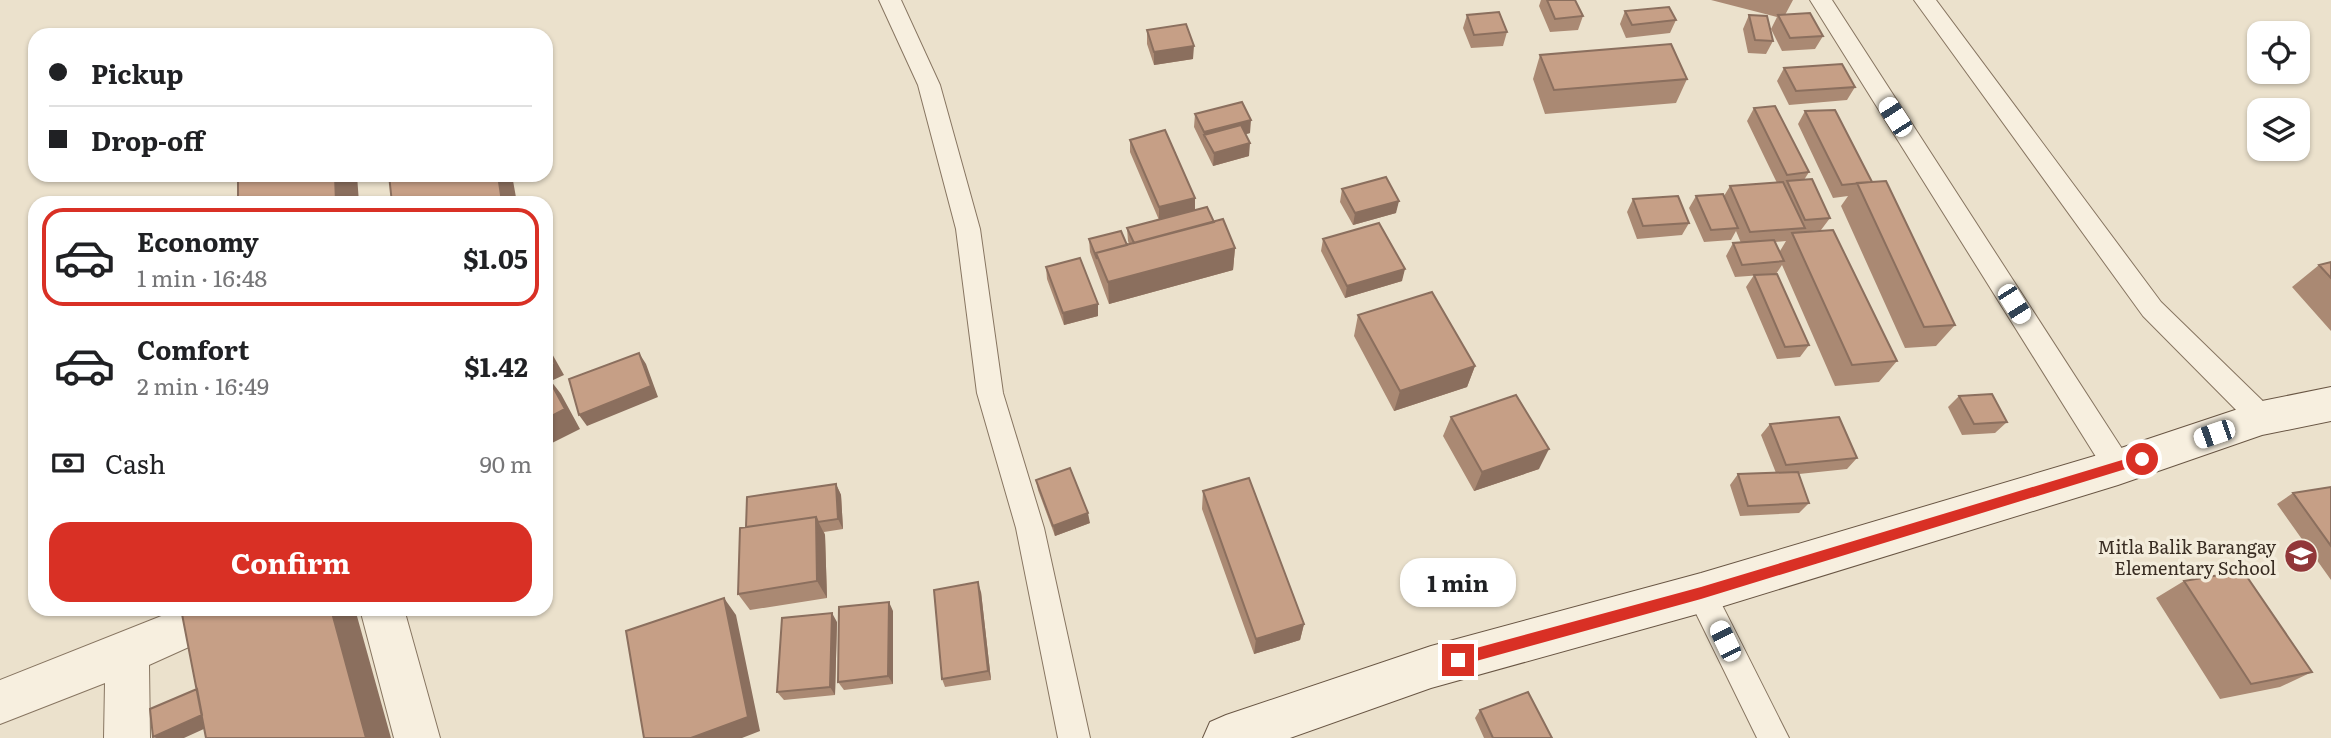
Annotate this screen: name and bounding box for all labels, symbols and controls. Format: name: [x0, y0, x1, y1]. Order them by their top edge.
map controls: [2247, 21, 2310, 161]
button: locate: [2247, 21, 2310, 84]
text: Pickup: [91, 53, 183, 92]
car: [1875, 94, 1916, 140]
button: layers: [2247, 98, 2310, 161]
text: Drop-off: [91, 120, 204, 159]
text: Economy: [137, 221, 259, 260]
icon: car: [53, 226, 116, 289]
text: $1.05: [463, 238, 528, 277]
text: 1 min · 16:48: [137, 260, 267, 294]
car: [1994, 281, 2035, 327]
text: Comfort: [137, 329, 249, 368]
icon: car: [53, 334, 116, 397]
text: $1.42: [464, 346, 528, 385]
text: 2 min · 16:49: [137, 368, 269, 402]
car: [2191, 417, 2238, 451]
text: Cash: [105, 443, 166, 482]
route start: [2126, 443, 2158, 475]
icon: cash: [49, 444, 87, 482]
text: 90 m: [480, 446, 532, 480]
button: Confirm: [49, 522, 532, 602]
place label: Mitla Balik Barangay Elementary School: [2098, 533, 2277, 581]
school or university icon: Mitla Balik Barangay Elementary School: [2282, 537, 2320, 575]
callout: 1 min: [1400, 558, 1516, 608]
text: 1 min: [1427, 565, 1489, 599]
car: [1707, 618, 1744, 664]
route end: [1442, 644, 1474, 676]

